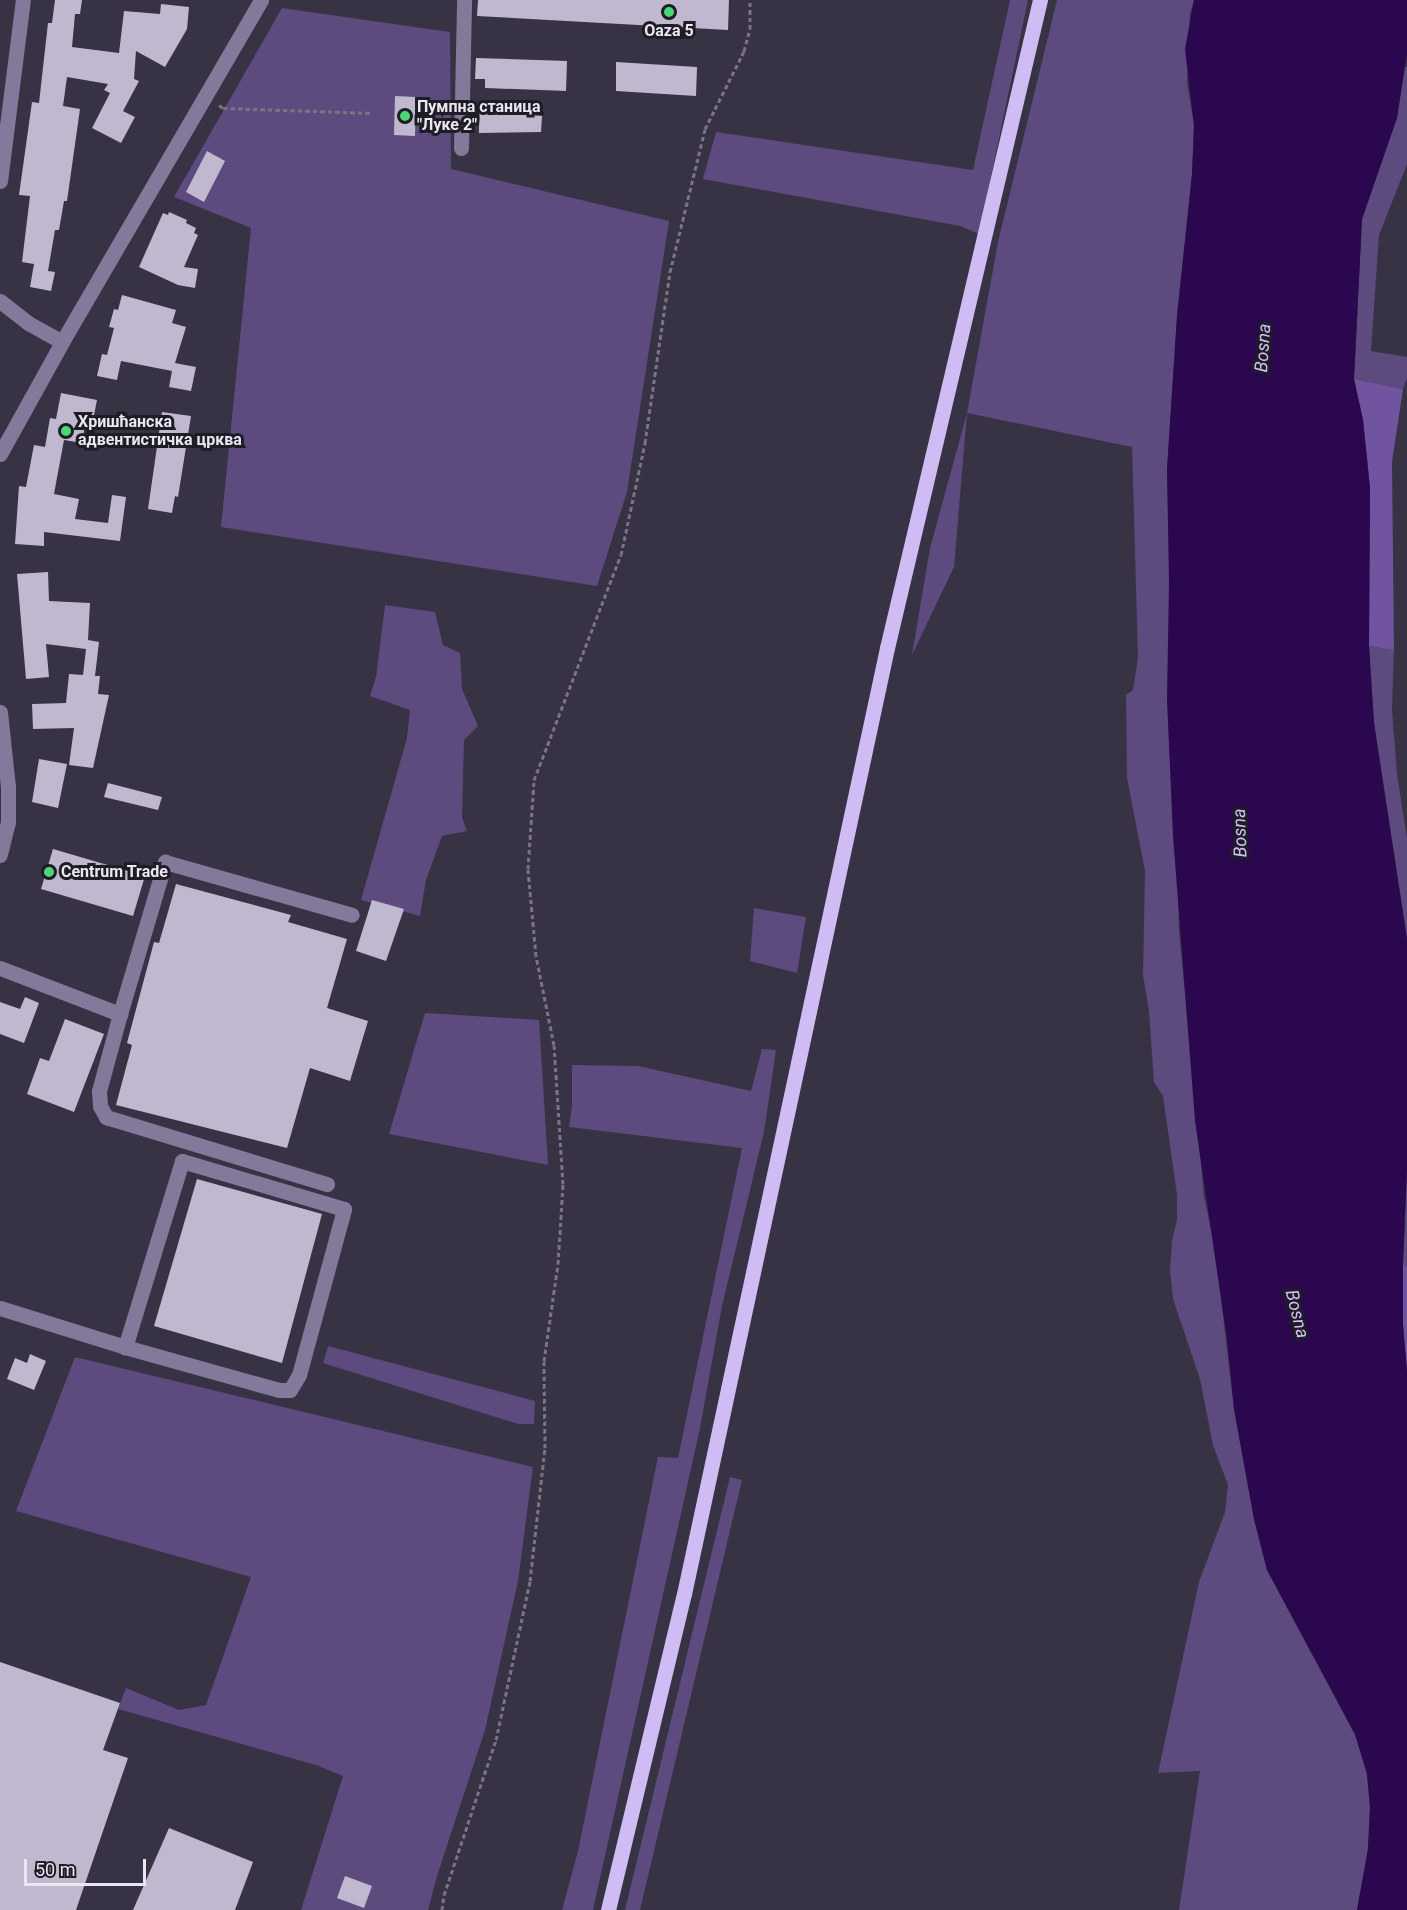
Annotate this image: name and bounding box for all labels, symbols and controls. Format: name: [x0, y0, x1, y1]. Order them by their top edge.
marker: Oaza 5: [662, 5, 676, 19]
place label: Oaza 5: [644, 21, 694, 41]
place label: Пумпна станица "Луке 2": [417, 97, 541, 135]
marker: Пумпна станица "Луке 2": [398, 109, 412, 123]
water label: Bosna: [1251, 323, 1275, 373]
place label: Хришћанска адвентистичка црква: [78, 412, 242, 450]
marker: Хришћанска адвентистичка црква: [59, 424, 73, 438]
water label: Bosna: [1228, 808, 1252, 858]
place label: Centrum Trade: [61, 862, 168, 882]
marker: Centrum Trade: [42, 865, 56, 879]
water label: Bosna: [1281, 1288, 1313, 1340]
scale bar: [27, 1847, 148, 1885]
text: 50 m: [35, 1859, 75, 1880]

